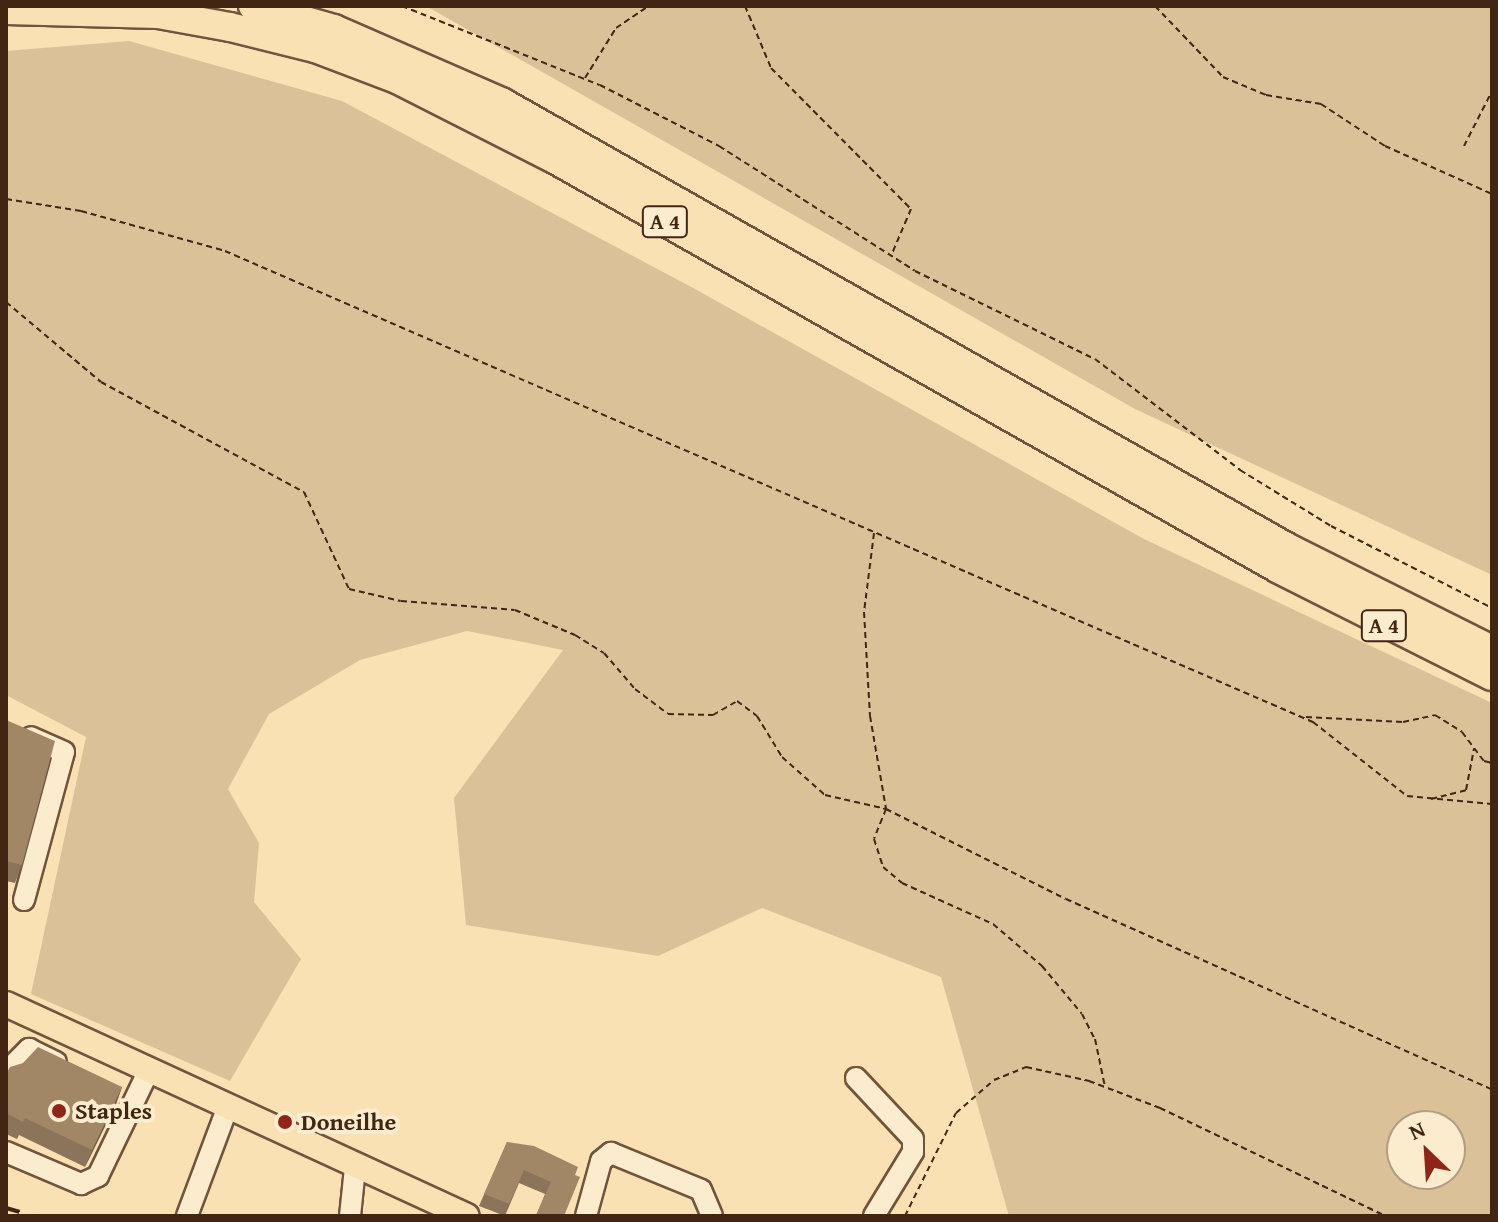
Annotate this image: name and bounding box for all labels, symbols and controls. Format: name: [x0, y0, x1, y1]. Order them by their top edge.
road number: A 4: [641, 204, 689, 240]
road number: A 4: [1360, 608, 1408, 644]
place label: Staples: [75, 1097, 152, 1125]
marker: Staples: [50, 1102, 68, 1120]
place label: Doneilhe: [301, 1108, 396, 1136]
north arrow: [1386, 1110, 1466, 1190]
text: N: [1403, 1112, 1430, 1148]
marker: Doneilhe: [276, 1113, 294, 1131]

